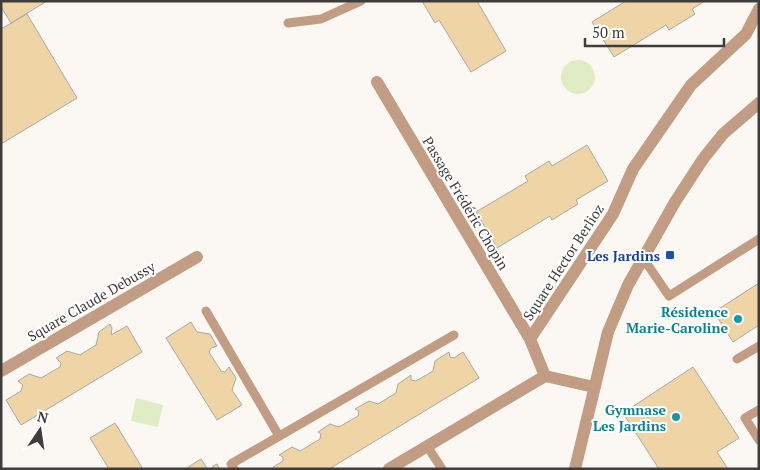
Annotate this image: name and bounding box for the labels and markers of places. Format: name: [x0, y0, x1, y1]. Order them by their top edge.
place label: Les Jardins: [587, 246, 660, 265]
marker: Les Jardins: [664, 249, 676, 261]
place label: Résidence Marie-Caroline: [626, 302, 728, 337]
marker: Résidence Marie-Caroline: [732, 313, 744, 325]
place label: Gymnase Les Jardins: [593, 400, 666, 435]
marker: Gymnase Les Jardins: [670, 411, 682, 423]

